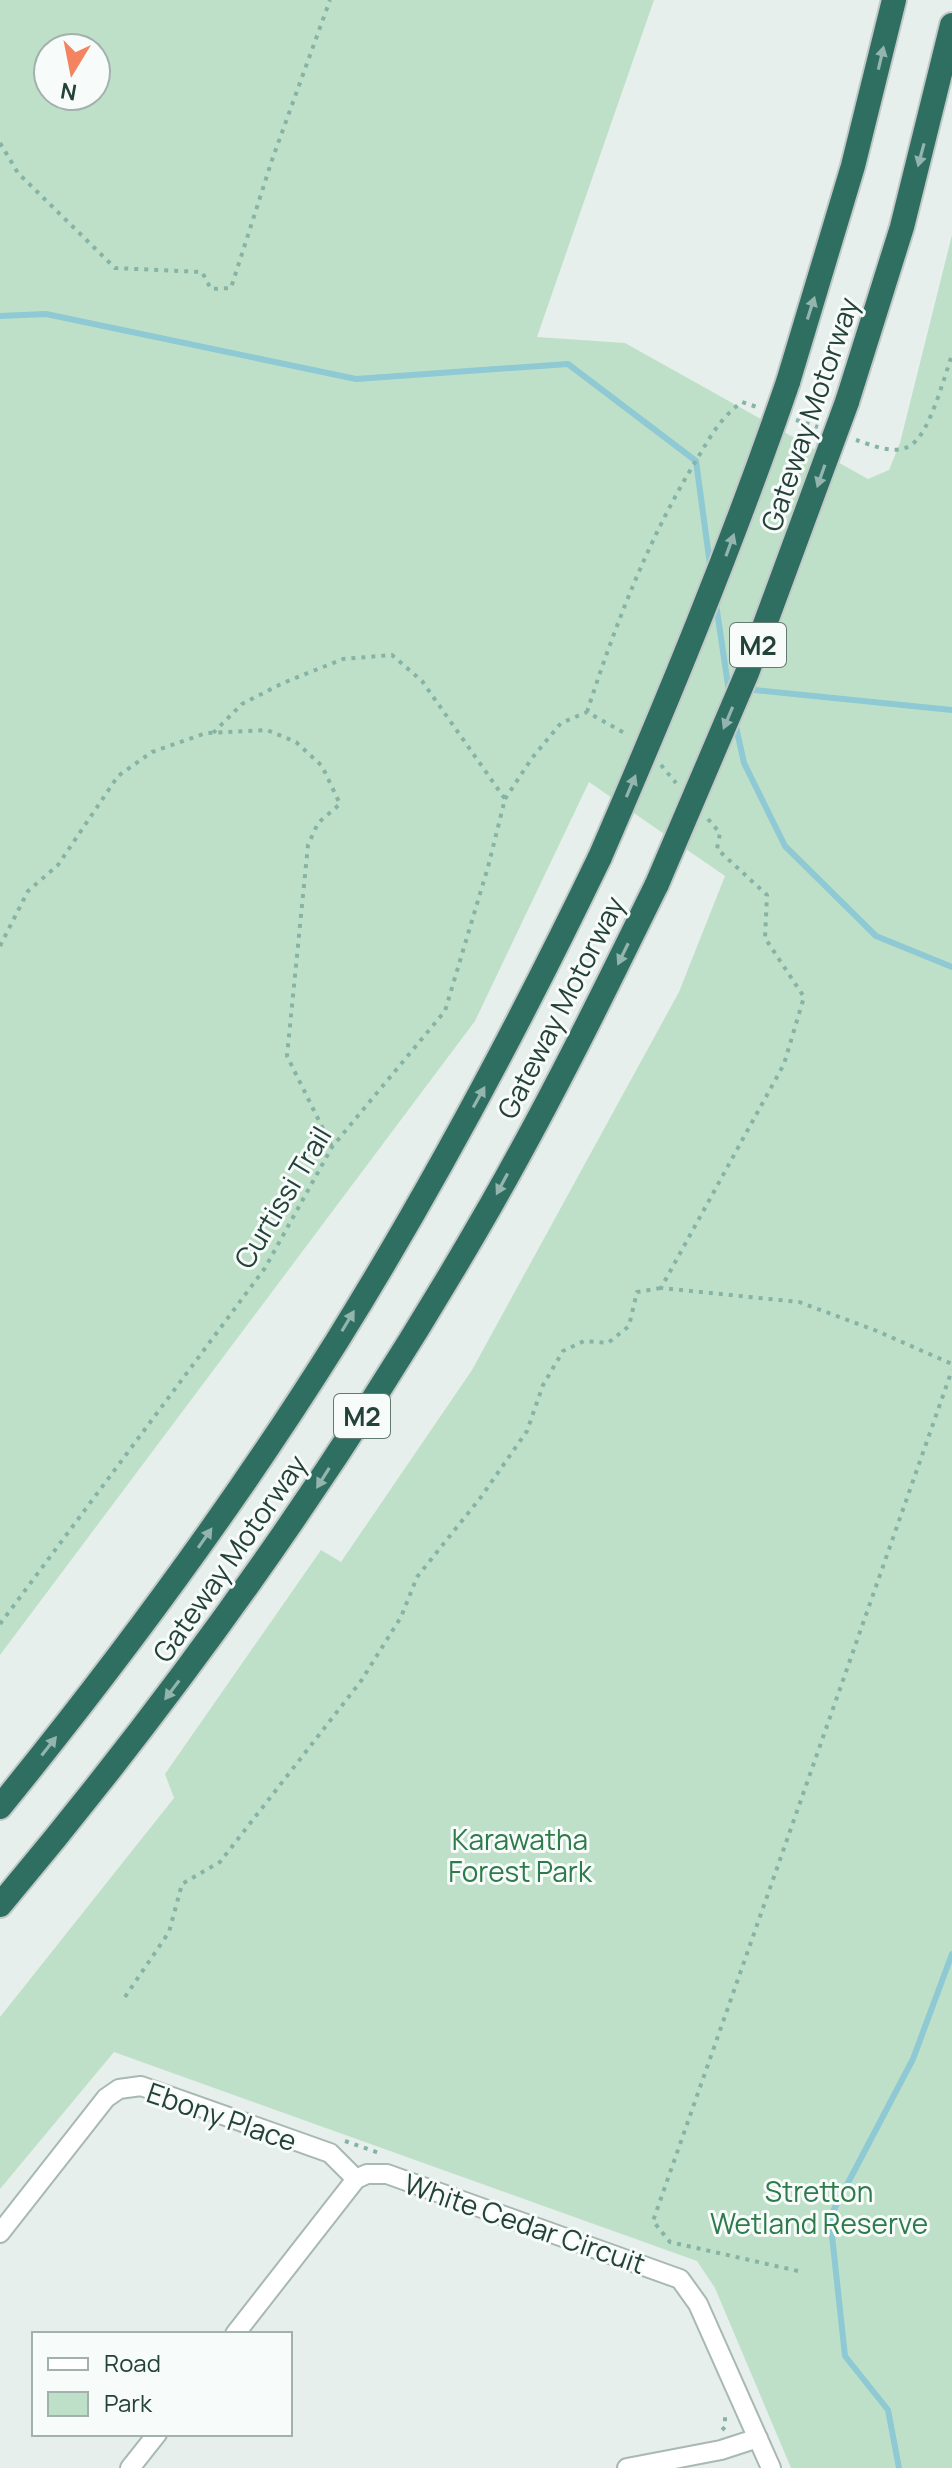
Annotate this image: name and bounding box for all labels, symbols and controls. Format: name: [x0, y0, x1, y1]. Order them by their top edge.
north arrow: [32, 32, 112, 112]
one-way arrow: [875, 45, 887, 70]
text: N: [58, 76, 79, 108]
one-way arrow: [914, 143, 927, 167]
street label: Gateway Motorway: [751, 292, 867, 536]
one-way arrow: [805, 296, 818, 320]
one-way arrow: [815, 464, 827, 488]
one-way arrow: [724, 533, 737, 557]
road number: M2: [730, 623, 786, 667]
one-way arrow: [722, 707, 735, 730]
one-way arrow: [624, 774, 638, 798]
street label: Gateway Motorway: [487, 889, 633, 1125]
one-way arrow: [616, 942, 629, 965]
one-way arrow: [472, 1085, 486, 1108]
street label: Curtissi Trail: [225, 1119, 339, 1275]
one-way arrow: [496, 1173, 509, 1196]
one-way arrow: [341, 1310, 355, 1333]
road number: M2: [334, 1394, 390, 1438]
street label: Gateway Motorway: [143, 1447, 315, 1669]
one-way arrow: [315, 1467, 330, 1488]
one-way arrow: [197, 1528, 212, 1549]
one-way arrow: [165, 1680, 181, 1700]
one-way arrow: [41, 1736, 58, 1757]
park label: Karawatha Forest Park: [448, 1820, 593, 1890]
street label: Ebony Place: [142, 2073, 302, 2159]
street label: White Cedar Circuit: [399, 2164, 651, 2282]
park label: Stretton Wetland Reserve: [710, 2172, 928, 2242]
legend: [32, 2332, 292, 2436]
text: Road: [104, 2346, 161, 2379]
text: Park: [104, 2386, 153, 2419]

